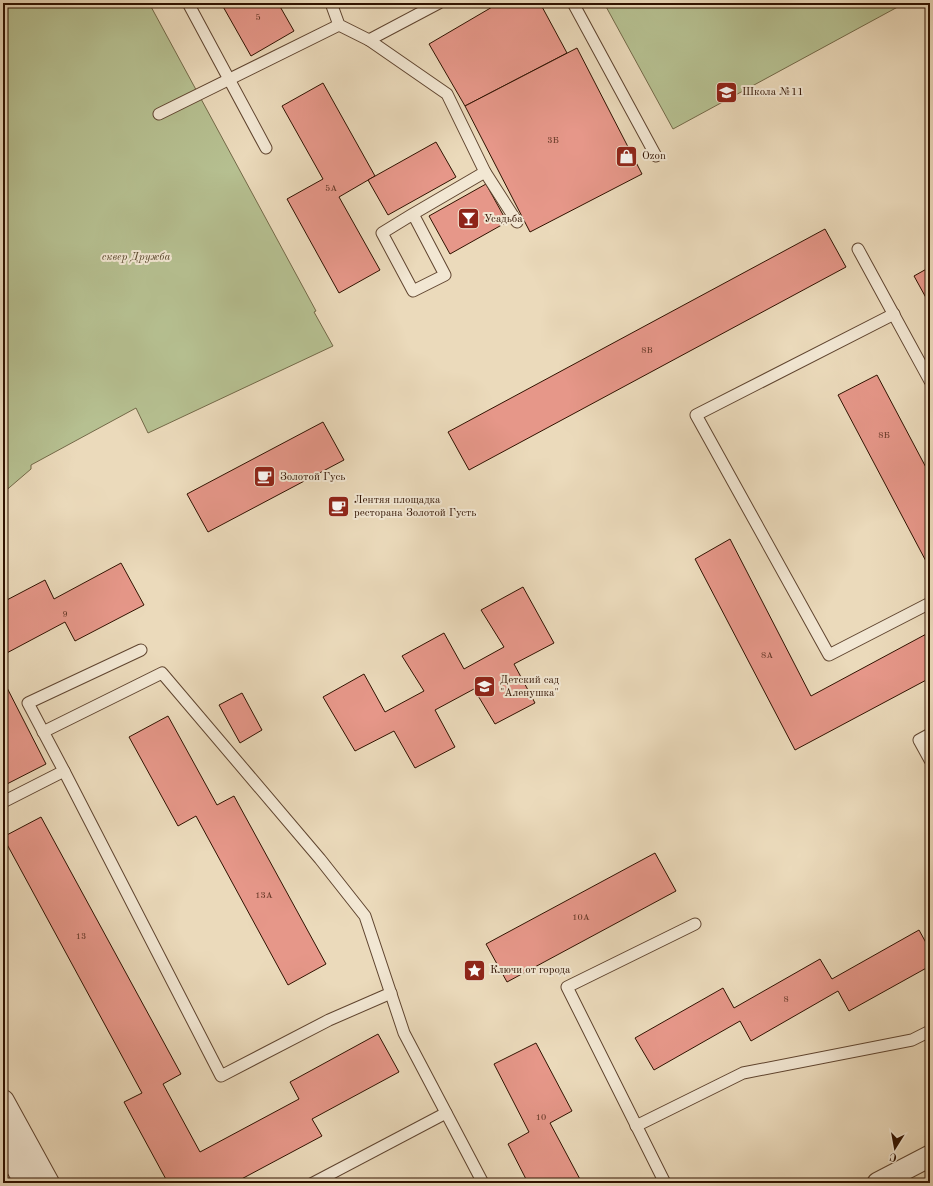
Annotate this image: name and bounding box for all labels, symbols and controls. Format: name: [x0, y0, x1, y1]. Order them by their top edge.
house number: 5: [255, 13, 261, 22]
school or university icon: Школа №11: [714, 79, 740, 105]
place label: Школа №11: [742, 87, 804, 98]
house number: 3Б: [547, 136, 559, 145]
shop icon: Ozon: [614, 143, 640, 169]
place label: Ozon: [642, 151, 666, 162]
house number: 5А: [325, 184, 337, 193]
bar icon: Усадьба: [455, 206, 481, 232]
place label: Усадьба: [484, 214, 523, 225]
park label: сквер Дружба: [102, 252, 170, 263]
house number: 8В: [641, 346, 653, 355]
house number: 8Б: [878, 431, 890, 440]
cafe icon: Золотой Гусь: [252, 464, 278, 490]
place label: Золотой Гусь: [280, 472, 345, 483]
cafe icon: Лентяя площадка ресторана Золотой Густь: [325, 493, 351, 519]
place label: Лентяя площадка ресторана Золотой Густь: [354, 495, 476, 519]
house number: 9: [62, 610, 68, 619]
house number: 8А: [761, 651, 773, 660]
school or university icon: Детский сад "Аленушка": [472, 673, 498, 699]
place label: Детский сад "Аленушка": [500, 675, 560, 699]
house number: 13А: [255, 891, 273, 900]
house number: 10А: [572, 913, 590, 922]
house number: 13: [76, 932, 86, 941]
place icon: Ключи от города: [462, 957, 488, 983]
place label: Ключи от города: [490, 965, 571, 976]
house number: 8: [783, 995, 789, 1004]
house number: 10: [536, 1113, 546, 1122]
north arrow: [875, 1128, 915, 1168]
text: С: [889, 1150, 898, 1162]

